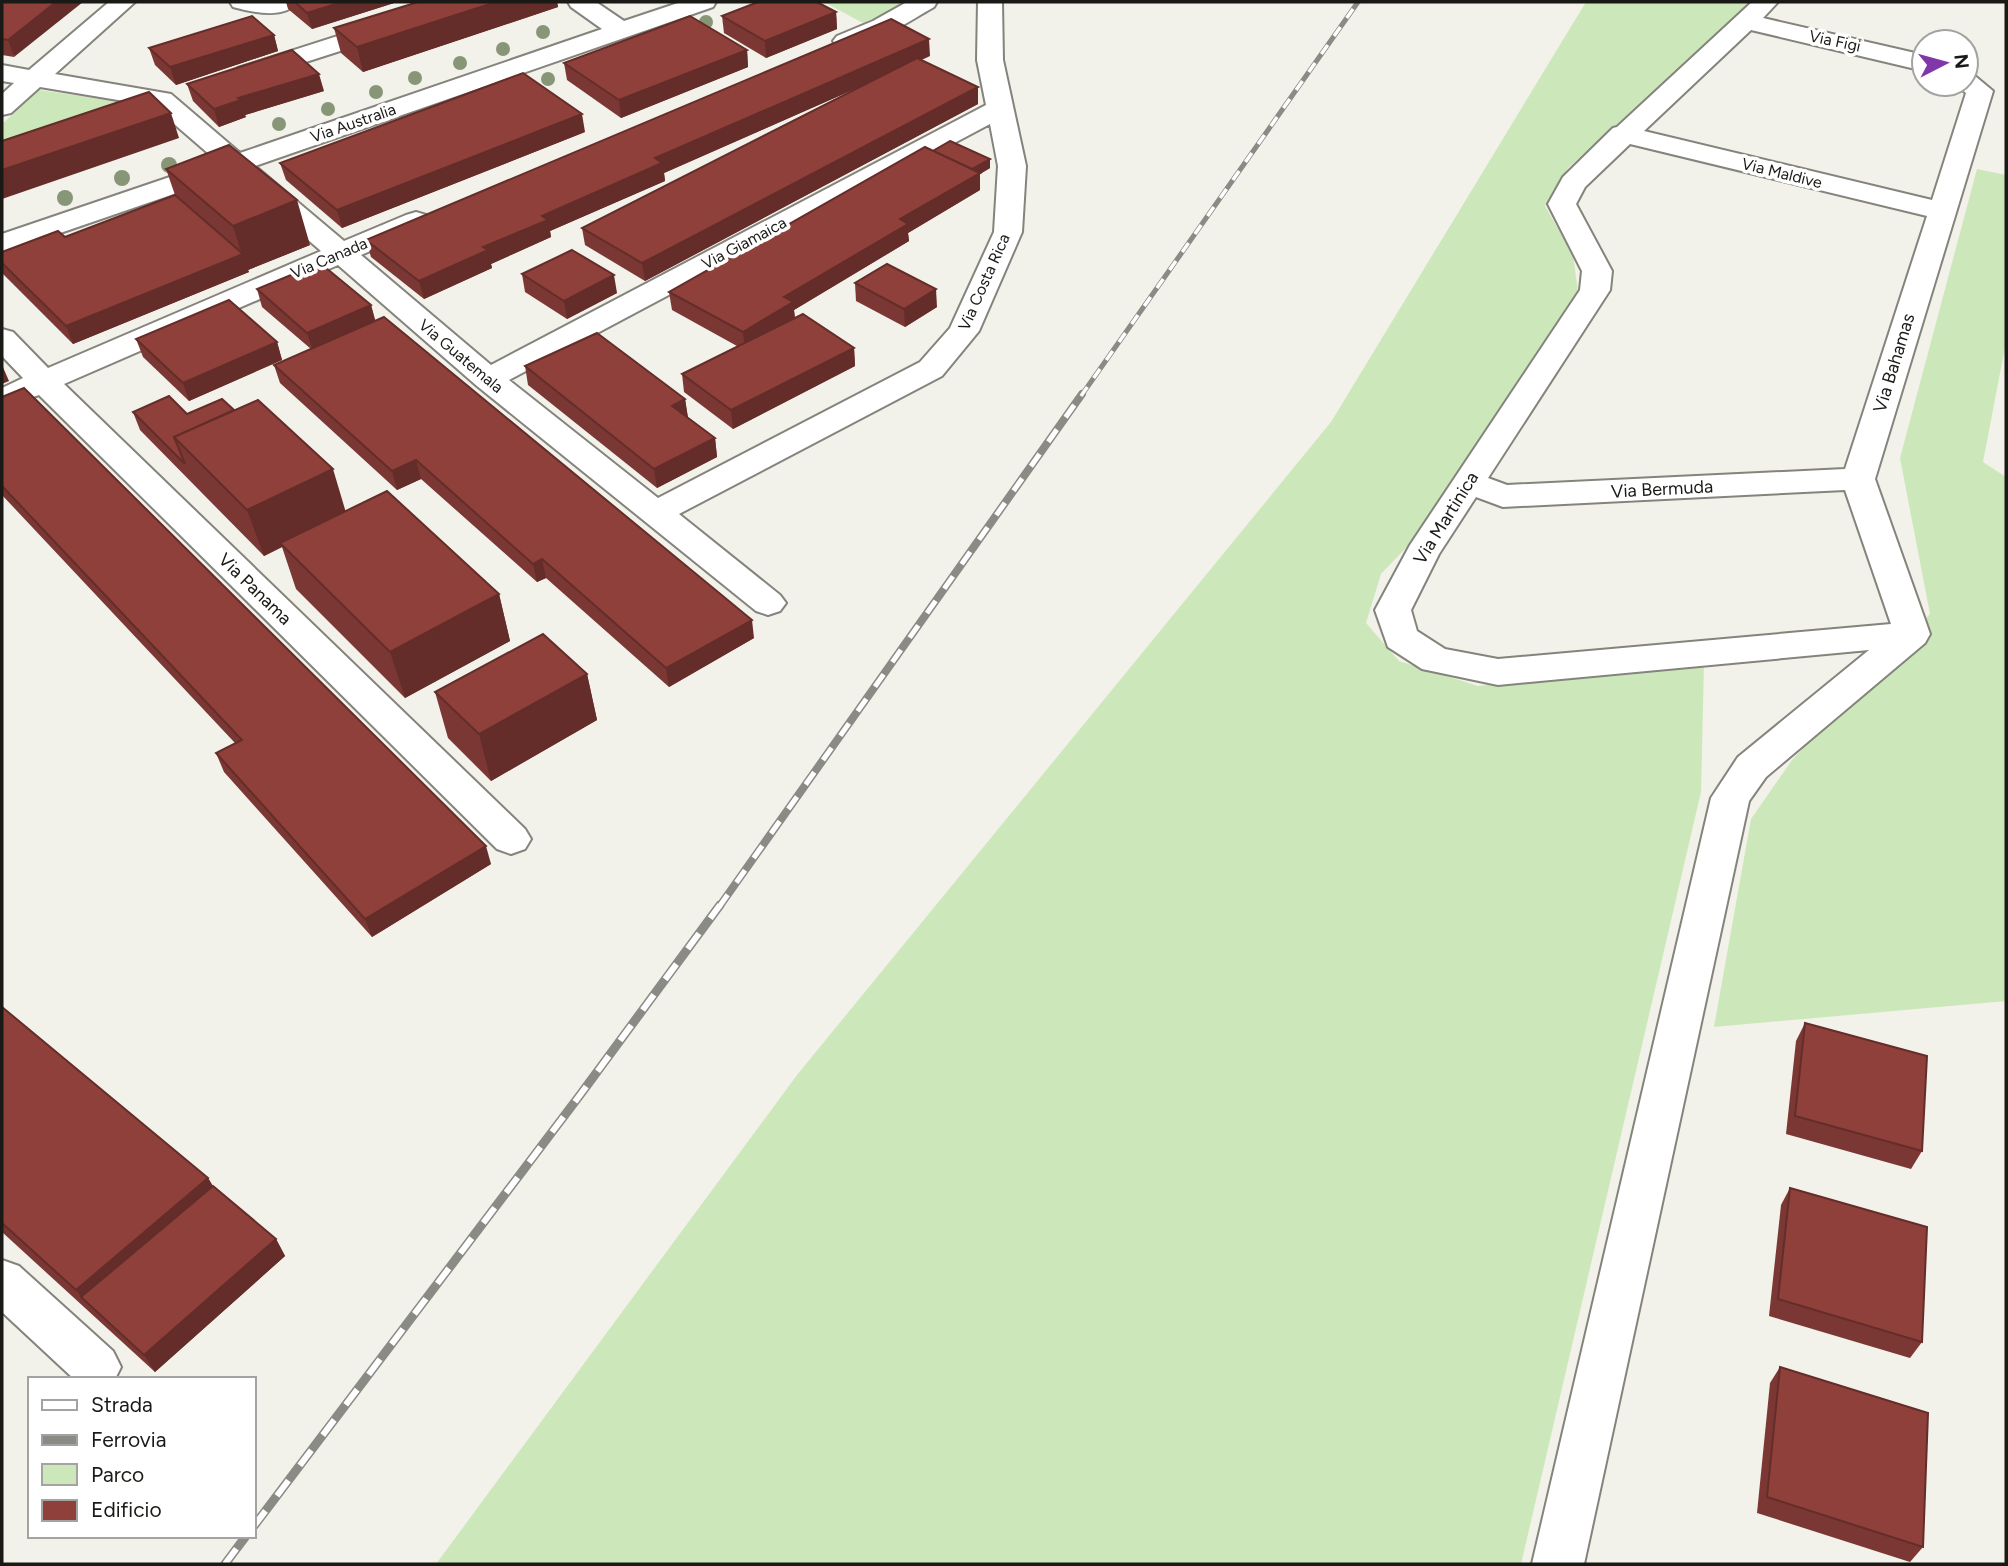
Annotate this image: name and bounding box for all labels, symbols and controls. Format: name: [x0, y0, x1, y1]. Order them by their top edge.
street label: Via Figi: [1807, 26, 1863, 56]
north arrow: [1910, 28, 1980, 98]
text: N: [1949, 53, 1974, 70]
street label: Via Australia: [308, 100, 398, 146]
street label: Via Maldive: [1740, 154, 1824, 192]
street label: Via Giamaica: [698, 213, 790, 273]
street label: Via Costa Rica: [954, 231, 1014, 333]
street label: Via Canada: [288, 233, 370, 283]
street label: Via Bahamas: [1868, 311, 1920, 415]
street label: Via Guatemala: [415, 315, 507, 397]
street label: Via Martinica: [1409, 468, 1483, 568]
street label: Via Bermuda: [1610, 475, 1714, 503]
street label: Via Panama: [214, 549, 296, 629]
legend: [28, 1377, 256, 1538]
text: Strada: [91, 1392, 153, 1417]
text: Ferrovia: [91, 1427, 166, 1452]
text: Parco: [91, 1462, 144, 1487]
text: Edificio: [91, 1497, 162, 1522]

